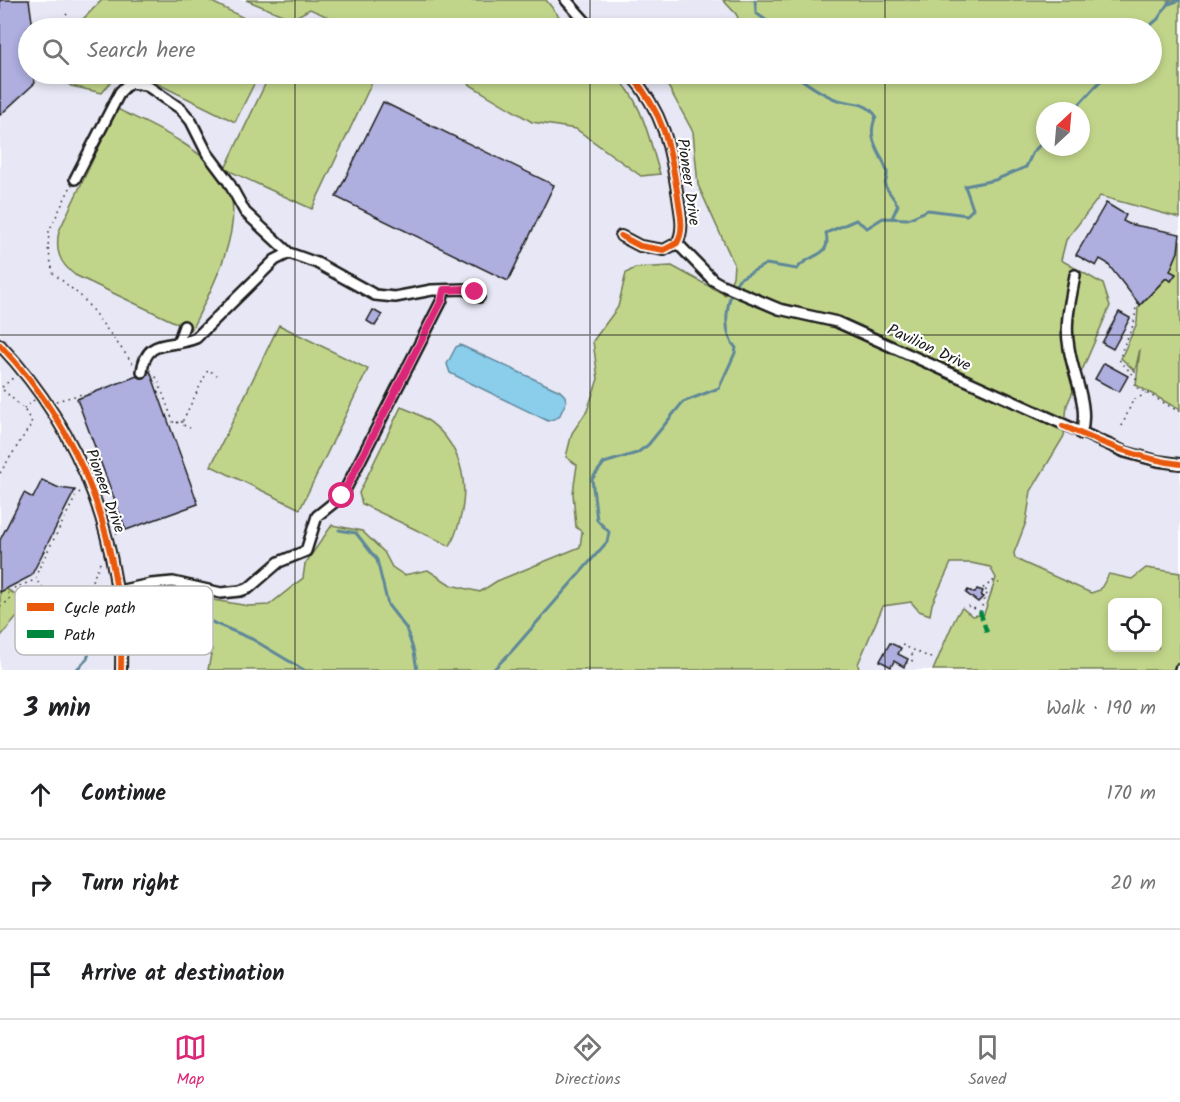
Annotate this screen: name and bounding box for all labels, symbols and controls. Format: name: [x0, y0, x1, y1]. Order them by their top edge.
search box: [18, 18, 1162, 84]
text: Search here: [87, 34, 195, 69]
icon: search: [39, 35, 72, 68]
north arrow: [1036, 102, 1090, 156]
street label: Pioneer Drive: [670, 137, 706, 227]
route end: [461, 278, 487, 304]
street label: Pavilion Drive: [883, 318, 975, 378]
street label: Pioneer Drive: [78, 445, 132, 537]
route start: [328, 482, 354, 508]
legend: [15, 586, 213, 655]
text: Cycle path: [64, 596, 136, 621]
map controls: [1108, 598, 1162, 652]
button: locate: [1108, 598, 1162, 652]
text: Path: [64, 623, 95, 648]
text: 3 min: [24, 688, 91, 730]
text: Walk · 190 m: [1046, 693, 1156, 725]
text: Continue: [81, 777, 166, 812]
icon: ahead: [24, 778, 57, 811]
text: 170 m: [1107, 778, 1156, 810]
text: Turn right: [81, 867, 179, 902]
icon: right: [24, 868, 57, 901]
text: 20 m: [1110, 868, 1156, 900]
text: Arrive at destination: [81, 957, 284, 992]
icon: arrive: [24, 958, 57, 991]
tab: Map: [174, 1031, 207, 1092]
tab: Directions: [554, 1031, 621, 1092]
tab: Saved: [968, 1031, 1006, 1092]

